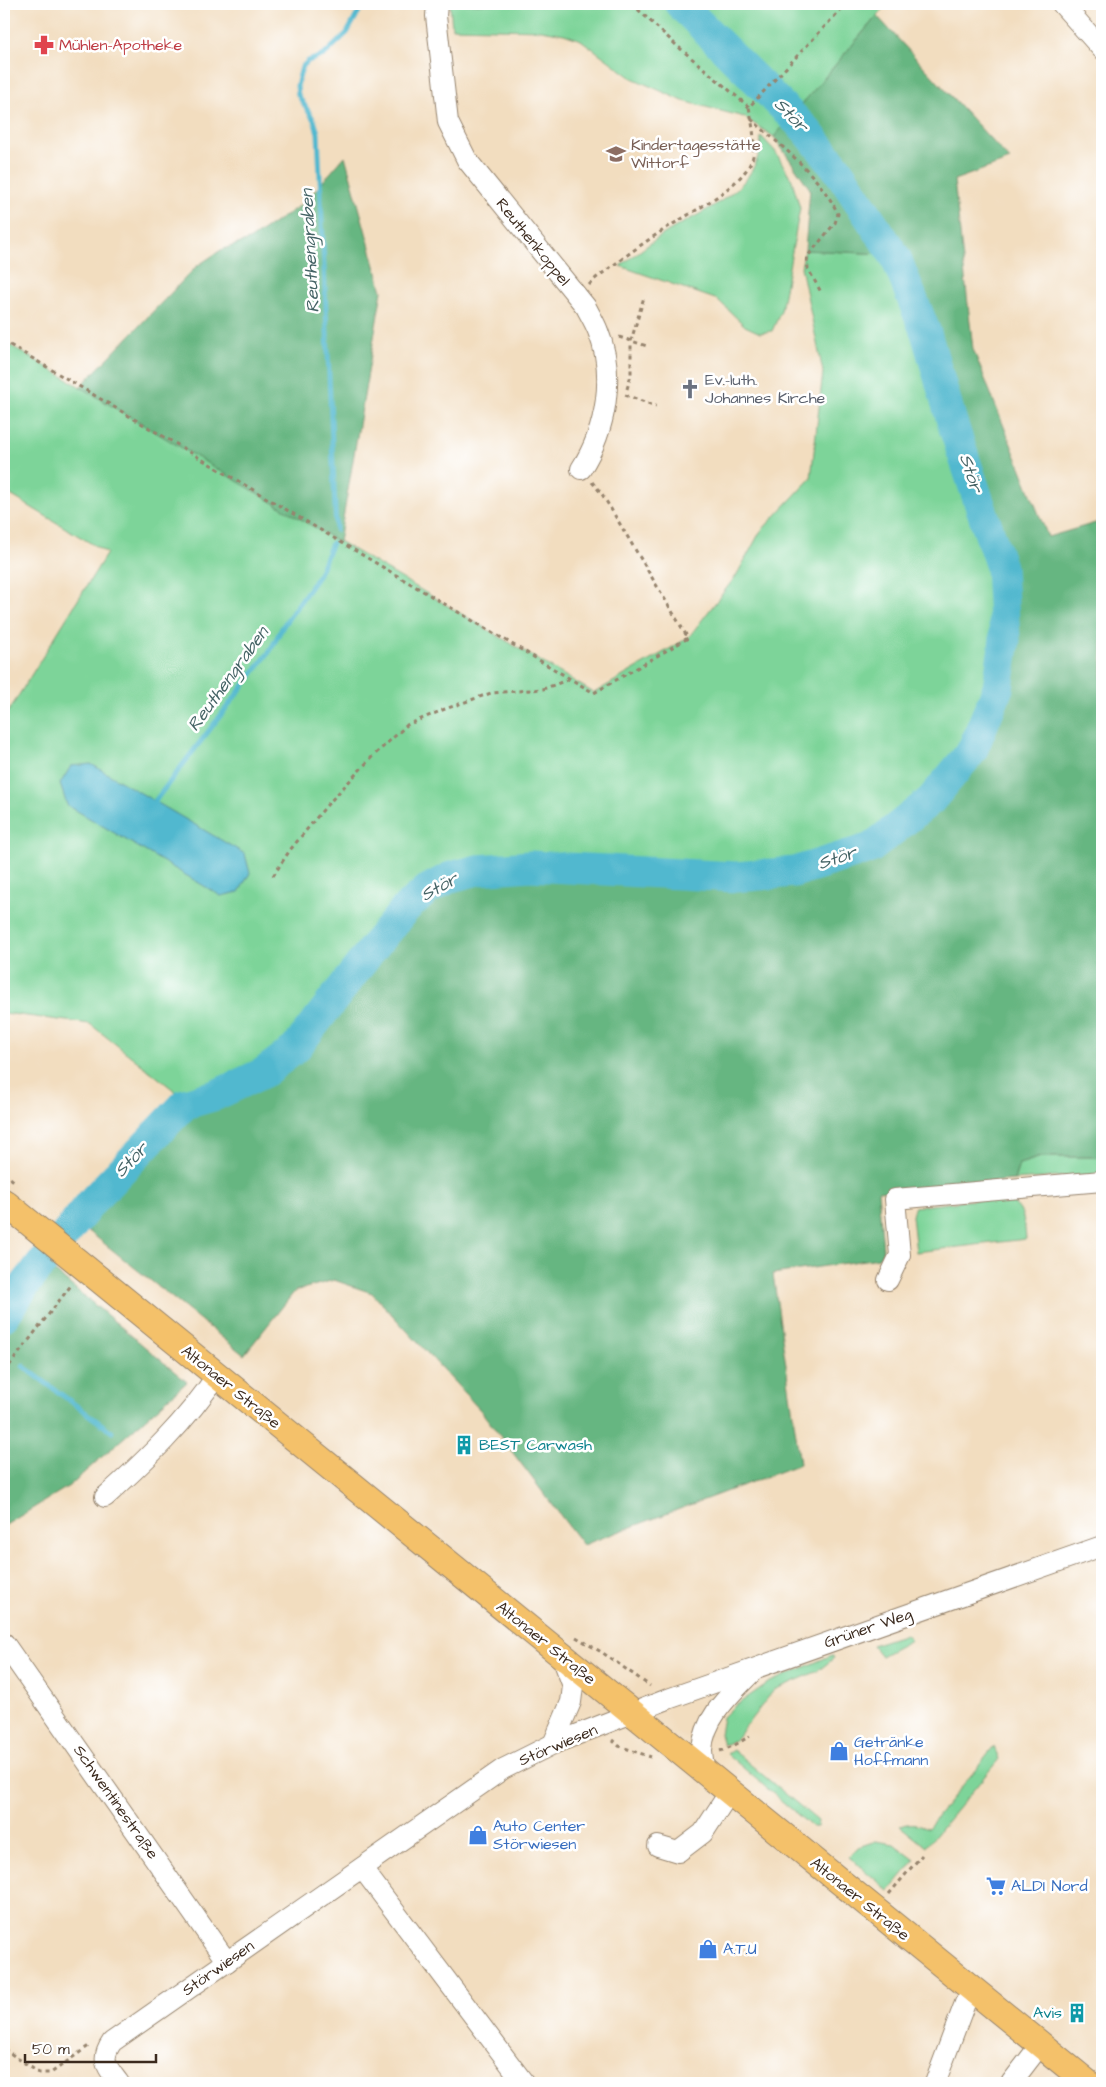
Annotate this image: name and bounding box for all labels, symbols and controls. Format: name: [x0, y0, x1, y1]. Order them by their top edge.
pharmacy icon: Mühlen-Apotheke: [33, 34, 55, 56]
place label: Mühlen-Apotheke: [59, 34, 182, 56]
water label: Stör: [768, 92, 815, 139]
place label: Kindertagesstätte Wittorf: [631, 134, 761, 174]
school or university icon: Kindertagesstätte Wittorf: [605, 143, 627, 165]
water label: Reuthengraben: [294, 186, 327, 313]
street label: Reuthenkoppel: [491, 193, 575, 291]
place label: Ev.-luth. Johannes Kirche: [705, 369, 826, 409]
church icon: Ev.-luth. Johannes Kirche: [679, 378, 701, 400]
water label: Stör: [953, 451, 990, 497]
water label: Reuthengraben: [181, 620, 276, 737]
water label: Stör: [815, 839, 861, 876]
water label: Stör: [416, 866, 464, 907]
water label: Stör: [108, 1136, 155, 1183]
street label: Altonaer Straße: [177, 1340, 286, 1434]
building icon: BEST Carwash: [453, 1434, 475, 1456]
place label: BEST Carwash: [479, 1434, 592, 1456]
street label: Altonaer Straße: [492, 1596, 601, 1690]
street label: Grüner Weg: [821, 1603, 915, 1654]
street label: Störwiesen: [515, 1719, 601, 1771]
place label: Getränke Hoffmann: [854, 1731, 928, 1771]
street label: Schwentinestraße: [68, 1740, 164, 1864]
shop icon: Getränke Hoffmann: [828, 1740, 850, 1762]
place label: Auto Center Störwiesen: [493, 1815, 585, 1855]
shop icon: Auto Center Störwiesen: [467, 1824, 489, 1846]
street label: Altonaer Straße: [806, 1852, 915, 1946]
supermarket icon: ALDI Nord: [985, 1875, 1007, 1897]
place label: ALDI Nord: [1011, 1875, 1088, 1897]
street label: Störwiesen: [178, 1935, 258, 2001]
shop icon: A.T.U: [697, 1938, 719, 1960]
place label: A.T.U: [723, 1938, 757, 1960]
place label: Avis: [1033, 2002, 1062, 2024]
building icon: Avis: [1066, 2002, 1088, 2024]
scale bar: [25, 2032, 156, 2064]
text: 50 m: [32, 2039, 70, 2060]

